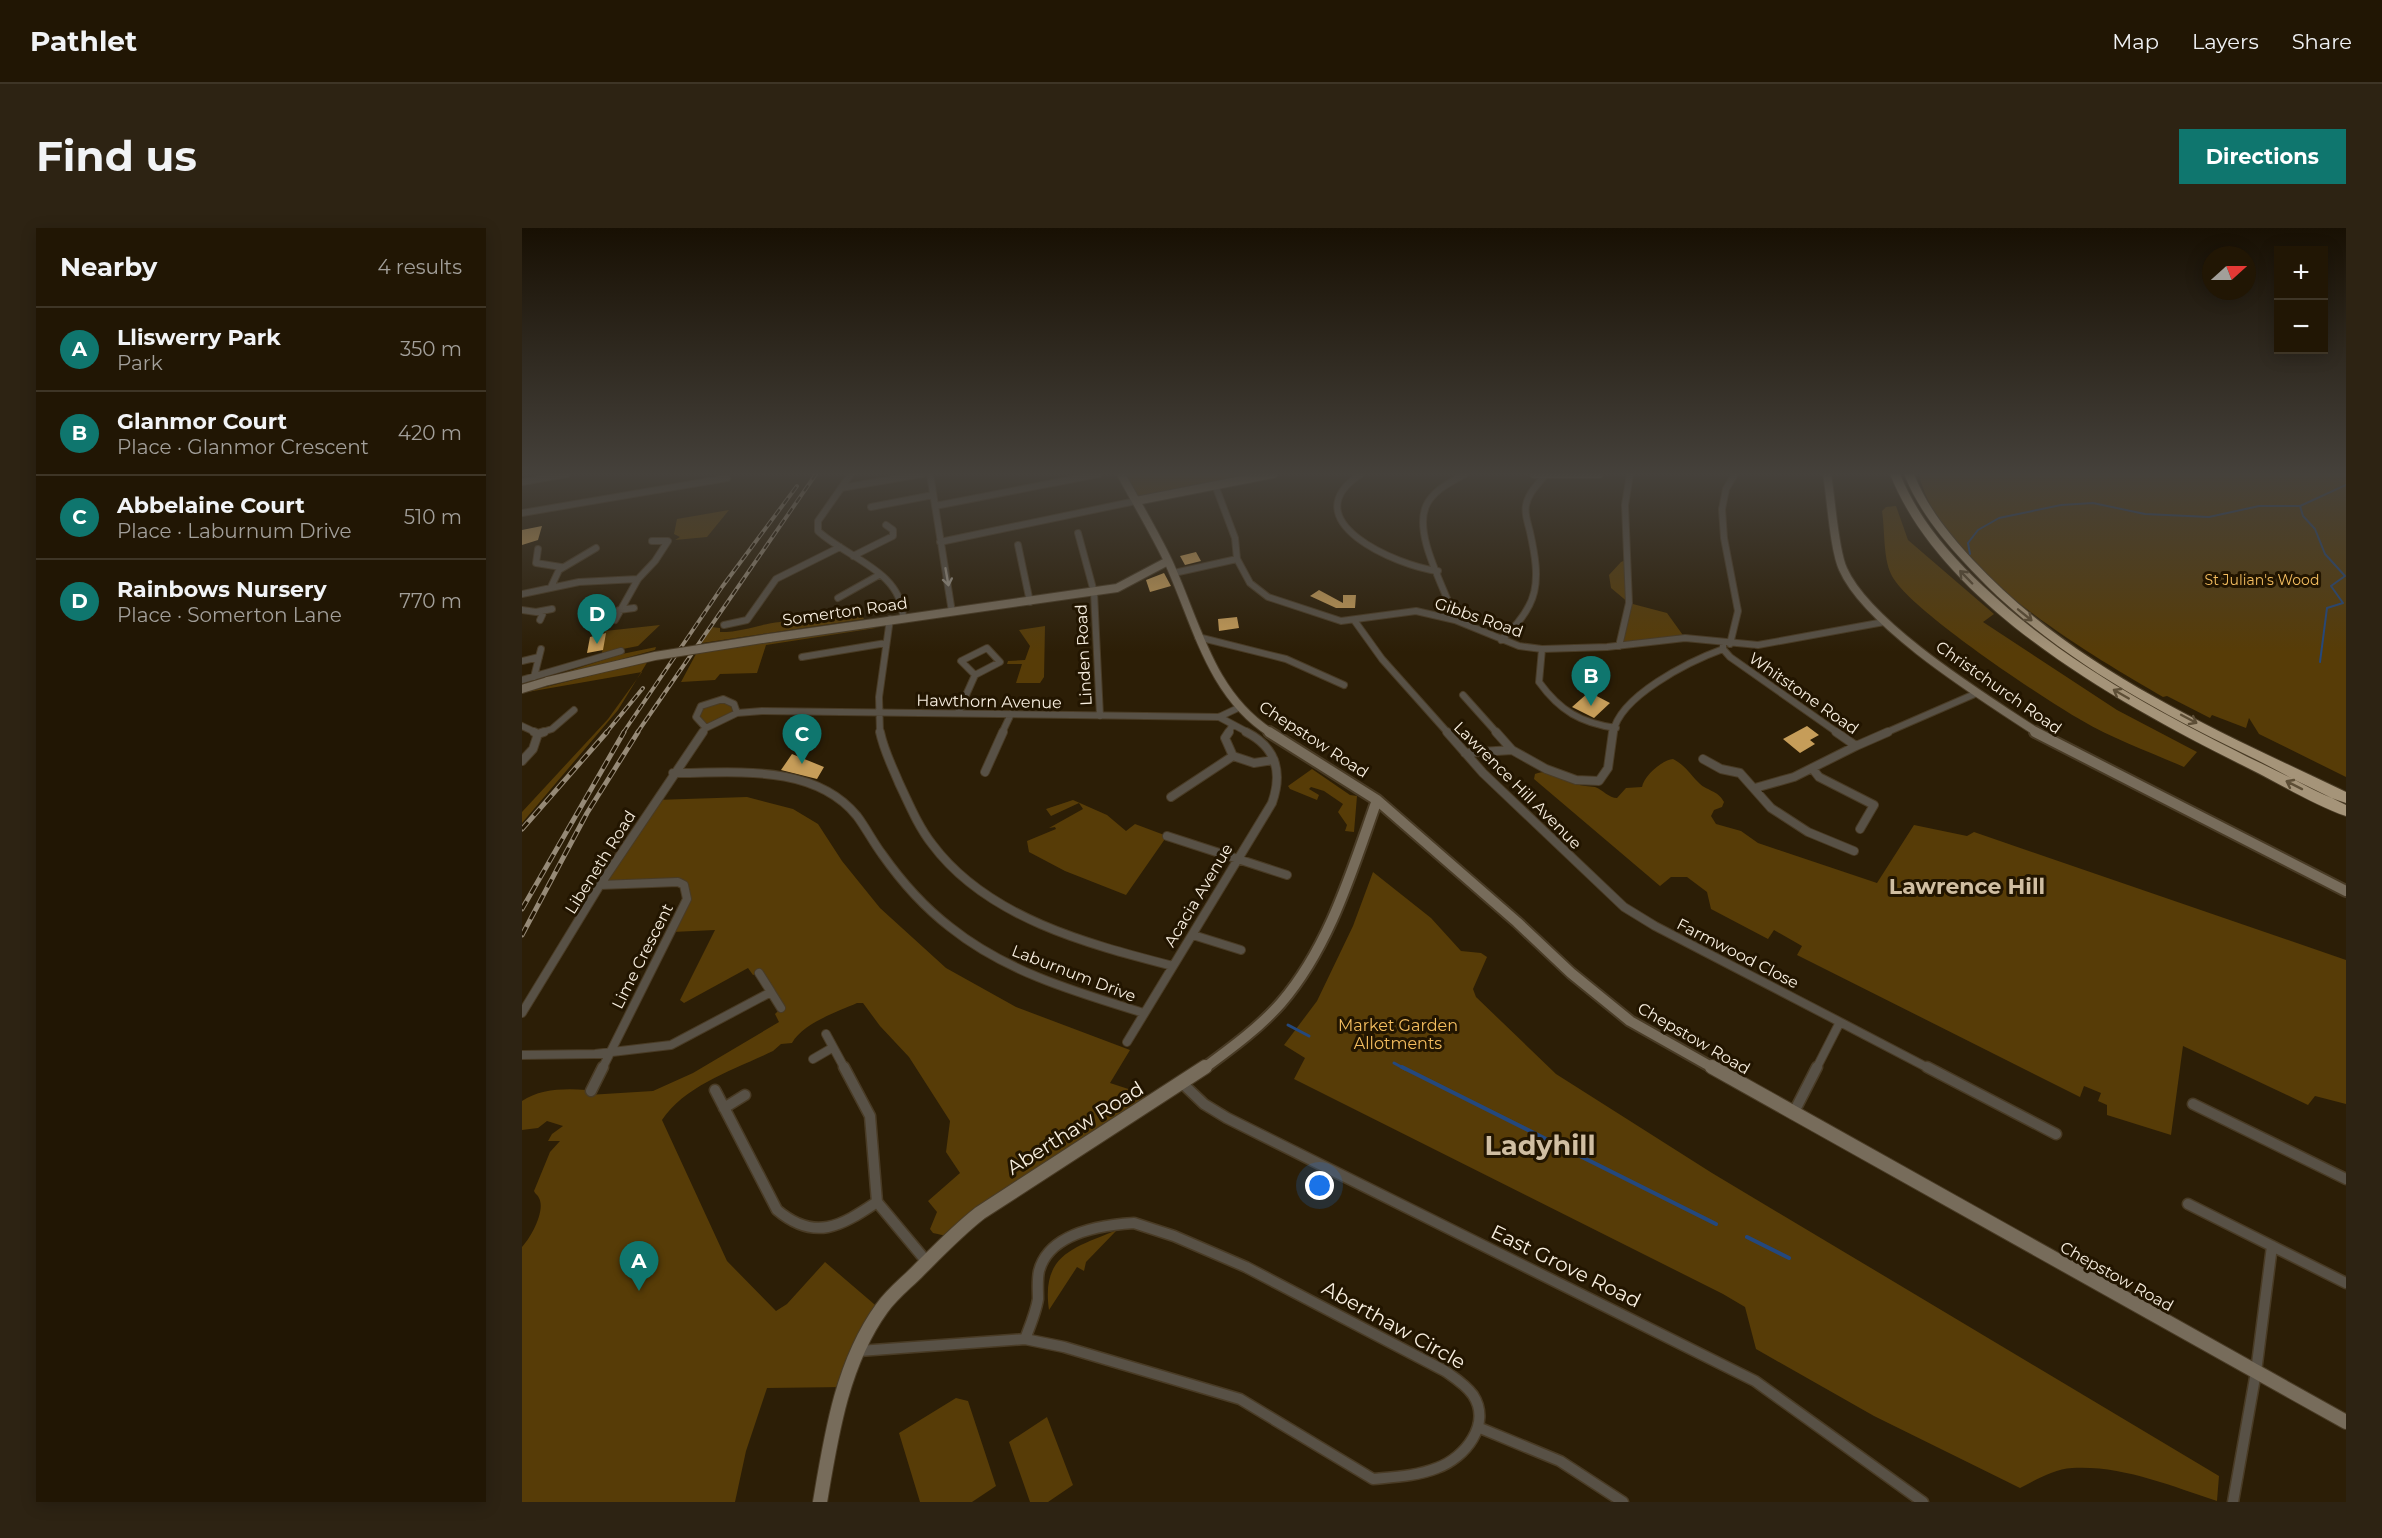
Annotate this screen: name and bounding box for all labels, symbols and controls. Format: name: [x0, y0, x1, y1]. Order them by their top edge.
text: Pathlet: [30, 24, 137, 58]
text: Map: [2112, 29, 2159, 54]
text: Layers: [2192, 29, 2259, 54]
text: Share: [2292, 29, 2352, 54]
button: Directions: [2179, 129, 2346, 184]
text: Find us: [36, 130, 197, 182]
north arrow: [2202, 246, 2256, 300]
map controls: [2274, 246, 2328, 354]
button: +: [2274, 246, 2328, 300]
text: Nearby: [60, 251, 157, 283]
text: 4 results: [377, 255, 462, 279]
button: −: [2274, 300, 2328, 354]
text: Lliswerry Park: [117, 324, 281, 351]
text: A: [72, 337, 87, 361]
text: 350 m: [400, 337, 462, 361]
text: Park: [117, 351, 163, 375]
text: Glanmor Court: [117, 408, 287, 435]
text: B: [72, 421, 87, 445]
text: 420 m: [398, 421, 462, 445]
text: Place · Glanmor Crescent: [117, 435, 369, 459]
text: Abbelaine Court: [117, 492, 305, 519]
text: C: [72, 505, 87, 529]
text: 510 m: [404, 505, 462, 529]
text: Place · Laburnum Drive: [117, 519, 351, 543]
one-way arrow: [941, 566, 952, 586]
one-way arrow: [1960, 570, 1974, 585]
park label: St Julian's Wood: [2205, 571, 2319, 589]
text: Rainbows Nursery: [117, 576, 327, 603]
text: D: [71, 589, 88, 613]
text: 770 m: [399, 589, 462, 613]
street label: Somerton Road: [781, 593, 909, 630]
street label: Gibbs Road: [1432, 593, 1526, 641]
pin: D: [578, 594, 616, 644]
text: Place · Somerton Lane: [117, 603, 342, 627]
street label: Linden Road: [1071, 604, 1096, 706]
one-way arrow: [2017, 608, 2032, 622]
street label: Christchurch Road: [1932, 637, 2065, 738]
street label: Whitstone Road: [1745, 648, 1862, 738]
pin: B: [1572, 656, 1610, 706]
one-way arrow: [2113, 688, 2130, 700]
street label: Hawthorn Avenue: [916, 691, 1062, 712]
street label: Chepstow Road: [1255, 697, 1372, 782]
pin: C: [782, 714, 822, 764]
one-way arrow: [2180, 714, 2198, 725]
street label: Lawrence Hill Avenue: [1450, 718, 1585, 853]
one-way arrow: [2285, 779, 2303, 790]
street label: Libeneth Road: [561, 807, 640, 917]
street label: Acacia Avenue: [1160, 840, 1237, 950]
district label: Lawrence Hill: [1889, 873, 2045, 900]
street label: Lime Crescent: [608, 900, 677, 1012]
street label: Farmwood Close: [1674, 914, 1802, 992]
street label: Laburnum Drive: [1009, 941, 1139, 1006]
street label: Chepstow Road: [1634, 999, 1753, 1078]
park label: Market Garden Allotments: [1338, 1016, 1458, 1053]
street label: Aberthaw Road: [1002, 1076, 1148, 1180]
district label: Ladyhill: [1484, 1129, 1596, 1162]
your location: [1305, 1171, 1334, 1200]
street label: East Grove Road: [1487, 1219, 1645, 1313]
street label: Chepstow Road: [2057, 1237, 2177, 1315]
pin: A: [620, 1242, 658, 1291]
street label: Aberthaw Circle: [1318, 1276, 1470, 1374]

